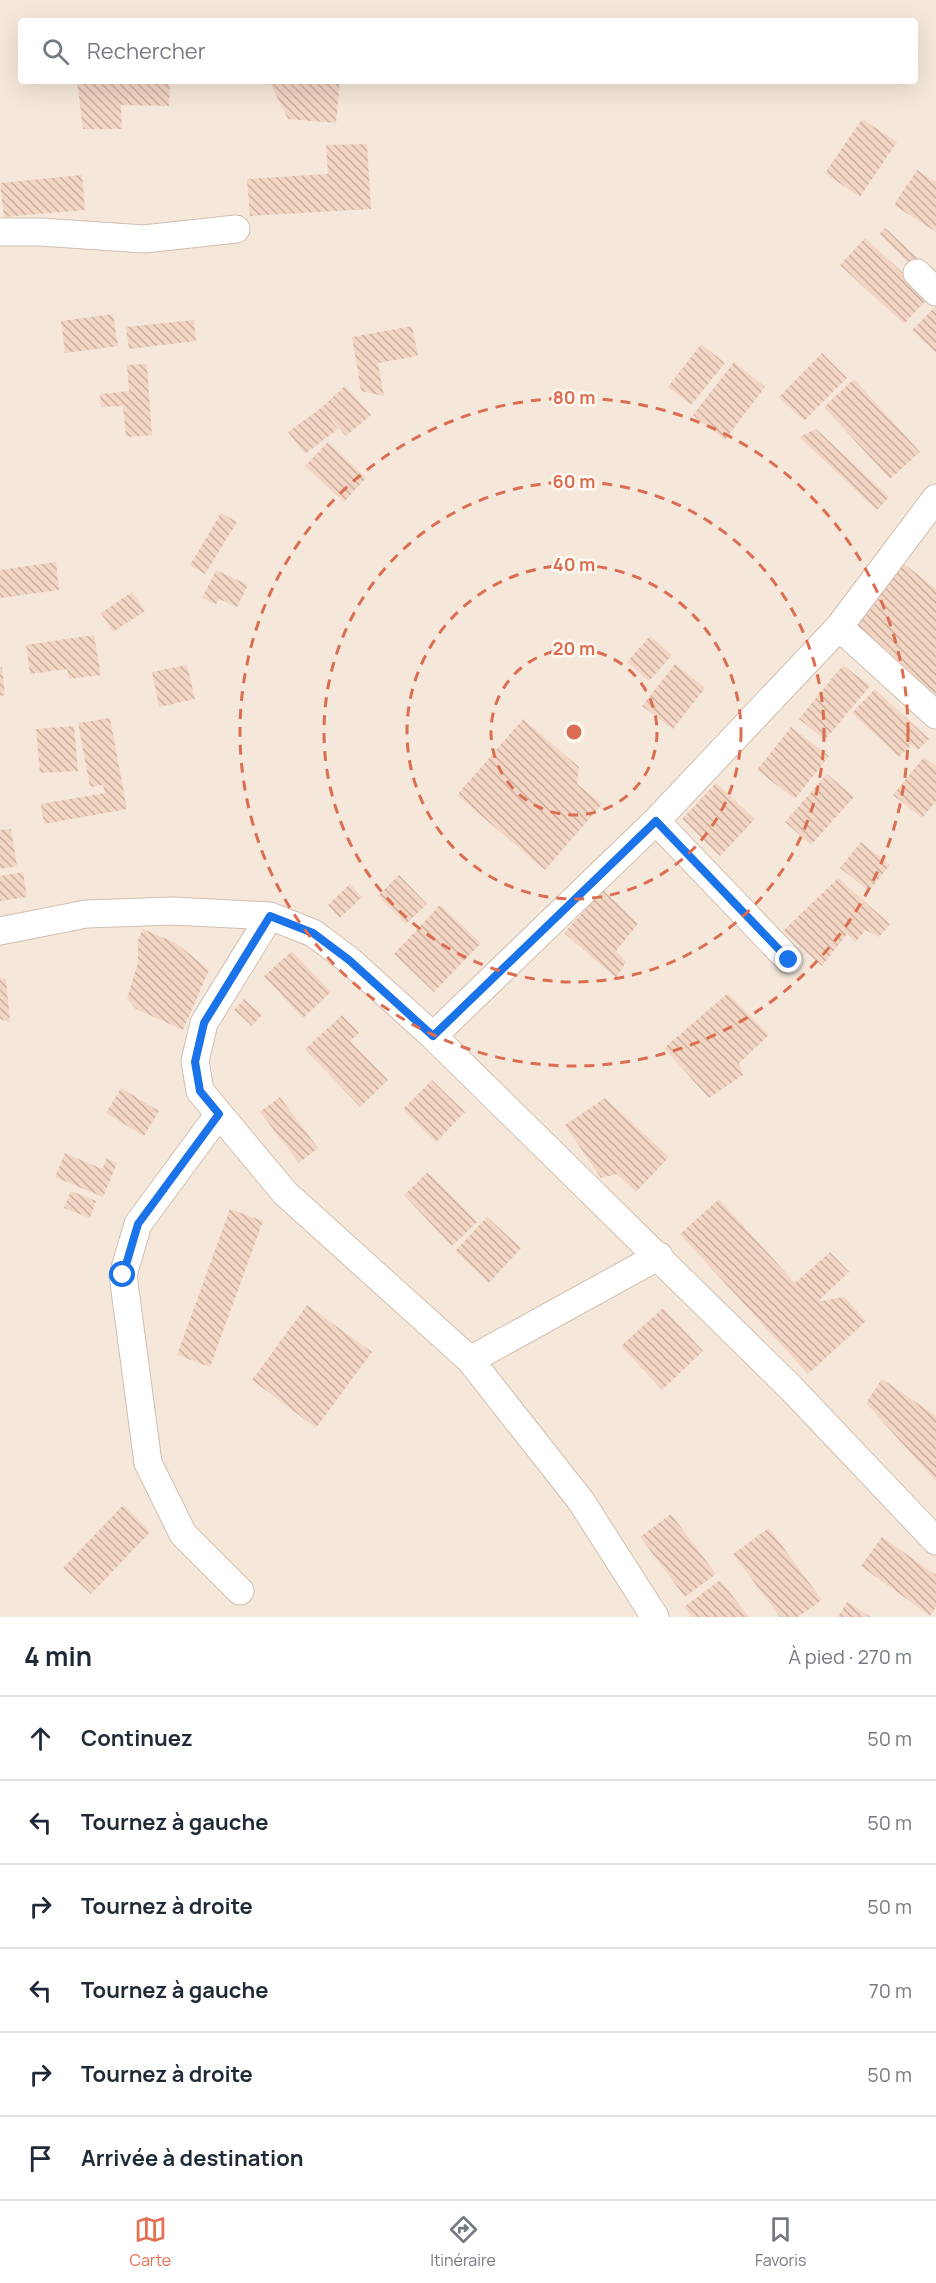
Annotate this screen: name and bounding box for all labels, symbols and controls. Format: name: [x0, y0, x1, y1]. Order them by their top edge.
search box: [18, 18, 918, 84]
icon: search: [39, 35, 72, 68]
text: Rechercher: [87, 36, 206, 66]
text: 80 m: [553, 385, 595, 409]
text: 60 m: [553, 469, 595, 493]
text: 40 m: [553, 552, 595, 576]
text: 20 m: [553, 636, 595, 660]
centre of rings: [564, 722, 584, 742]
route end: [775, 946, 801, 972]
route start: [109, 1261, 135, 1287]
text: 4 min: [24, 1638, 92, 1674]
text: À pied · 270 m: [788, 1643, 912, 1670]
icon: ahead: [24, 1722, 57, 1755]
text: Continuez: [81, 1723, 193, 1753]
text: 50 m: [867, 1725, 912, 1752]
icon: left: [24, 1806, 57, 1839]
text: Tournez à gauche: [81, 1807, 268, 1837]
text: 50 m: [867, 1809, 912, 1836]
icon: right: [24, 1890, 57, 1923]
text: Tournez à droite: [81, 1891, 253, 1921]
text: 50 m: [867, 1893, 912, 1920]
icon: left: [24, 1974, 57, 2007]
text: Tournez à gauche: [81, 1975, 268, 2005]
text: 70 m: [869, 1977, 912, 2004]
icon: right: [24, 2058, 57, 2091]
text: Tournez à droite: [81, 2059, 253, 2089]
text: 50 m: [867, 2061, 912, 2088]
icon: arrive: [24, 2142, 57, 2175]
text: Arrivée à destination: [81, 2143, 304, 2173]
tab: Carte: [130, 2213, 171, 2271]
tab: Itinéraire: [430, 2213, 496, 2271]
tab: Favoris: [755, 2213, 806, 2271]

